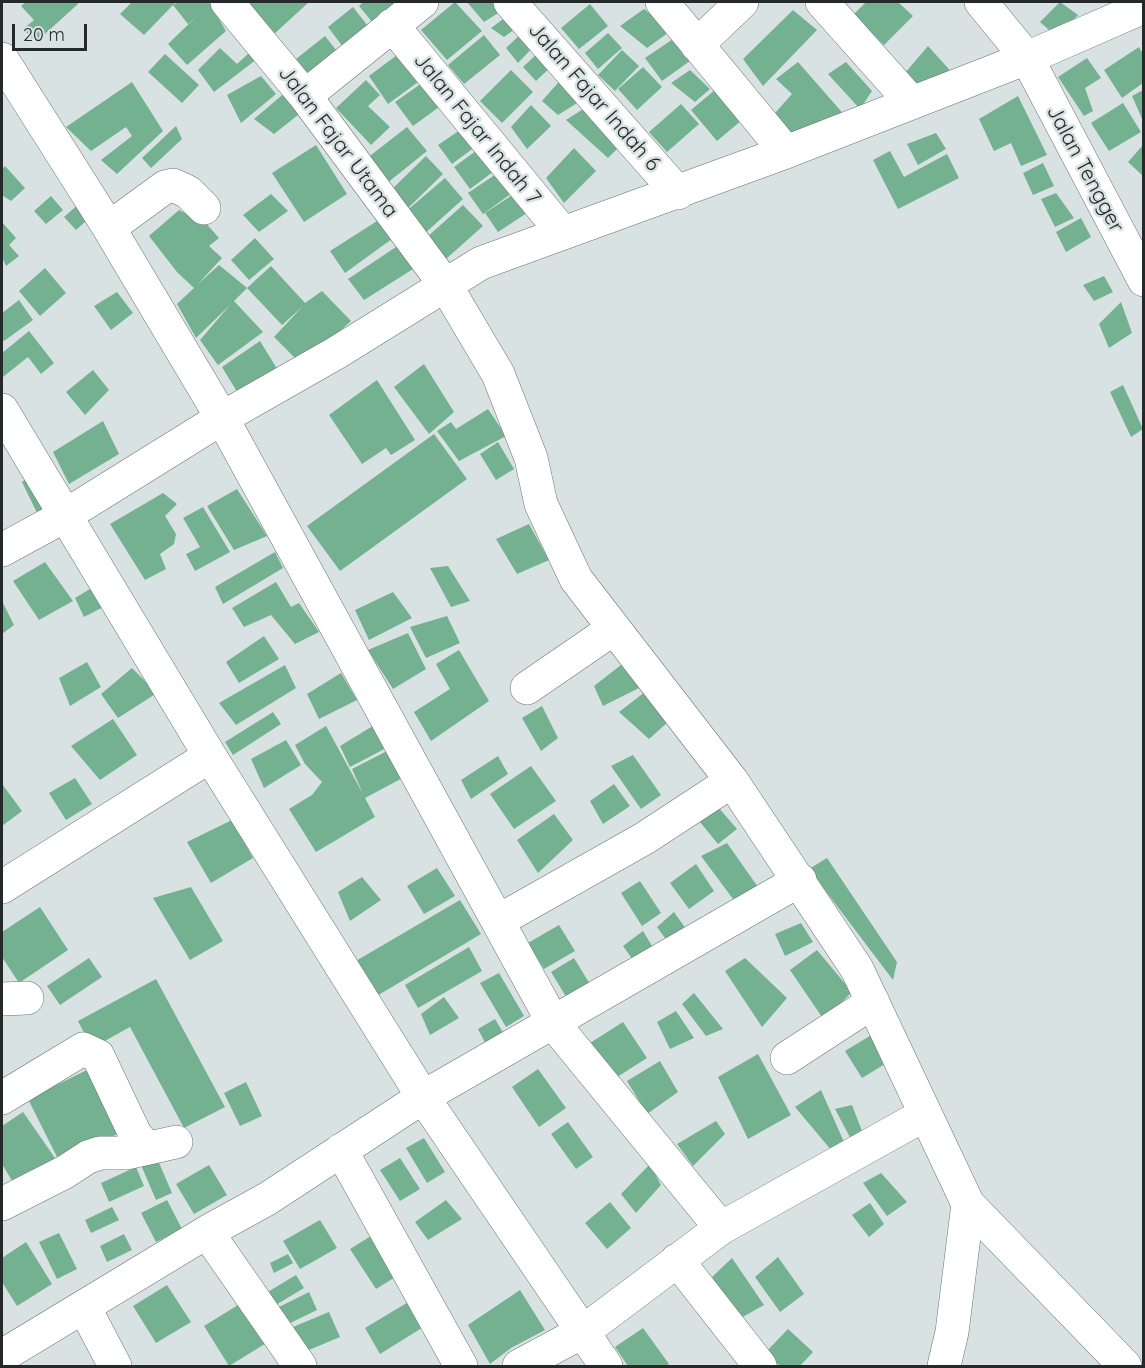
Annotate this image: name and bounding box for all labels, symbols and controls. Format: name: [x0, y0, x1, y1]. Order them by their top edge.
scale bar: [15, 12, 90, 50]
street label: Jalan Fajar Indah 6: [523, 18, 665, 176]
text: 20 m: [23, 23, 65, 46]
street label: Jalan Fajar Indah 7: [408, 48, 546, 210]
street label: Jalan Fajar Utama: [273, 61, 403, 223]
street label: Jalan Tengger: [1041, 101, 1129, 237]

